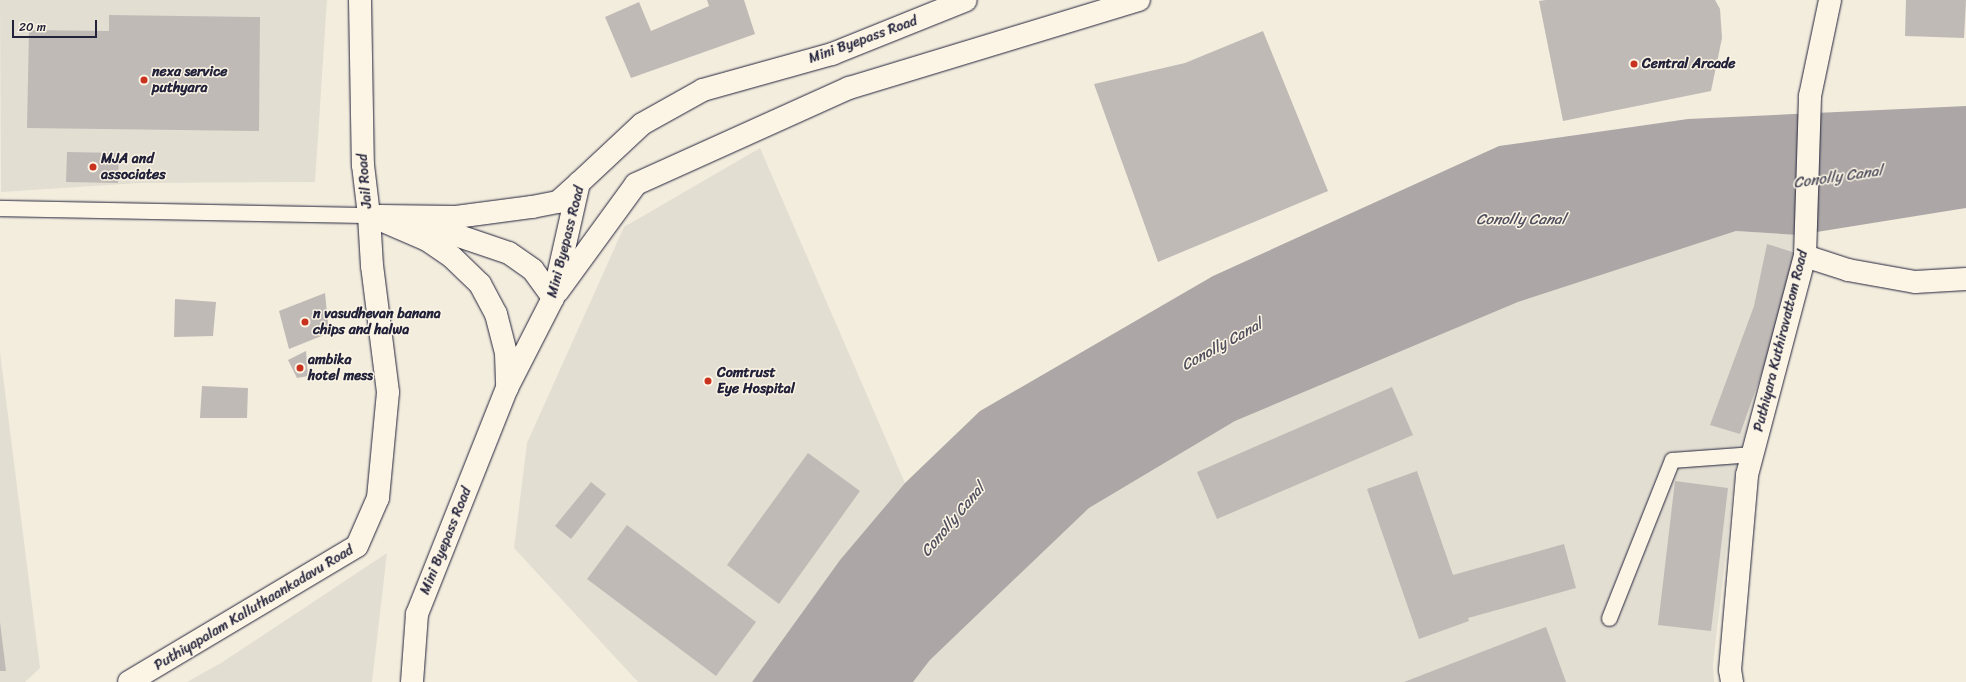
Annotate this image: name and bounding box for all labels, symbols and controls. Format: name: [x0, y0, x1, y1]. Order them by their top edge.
scale bar: [14, 12, 99, 38]
street label: Mini Byepass Road: [807, 13, 919, 67]
text: 20 m: [19, 16, 46, 38]
place label: Central Arcade: [1642, 56, 1736, 72]
marker: Central Arcade: [1629, 59, 1639, 69]
place label: nexa service puthyara: [152, 64, 228, 96]
marker: nexa service puthyara: [139, 75, 149, 85]
place label: MJA and associates: [101, 151, 166, 184]
street label: Jail Road: [354, 153, 376, 209]
marker: MJA and associates: [88, 162, 98, 172]
water label: Conolly Canal: [1792, 162, 1884, 192]
street label: Mini Byepass Road: [544, 185, 588, 299]
water label: Conolly Canal: [1476, 211, 1566, 229]
street label: Puthiyara Kuthiravattom Road: [1750, 248, 1812, 434]
place label: n vasudhevan banana chips and halwa: [313, 306, 442, 338]
water label: Conolly Canal: [1178, 315, 1266, 375]
marker: n vasudhevan banana chips and halwa: [300, 317, 310, 327]
place label: ambika hotel mess: [308, 352, 374, 384]
marker: ambika hotel mess: [295, 363, 305, 373]
place label: Comtrust Eye Hospital: [717, 365, 794, 398]
marker: Comtrust Eye Hospital: [702, 375, 714, 387]
water label: Conolly Canal: [917, 480, 989, 560]
street label: Mini Byepass Road: [417, 485, 475, 597]
street label: Puthiyapalam Kalluthaankadavu Road: [151, 542, 357, 674]

